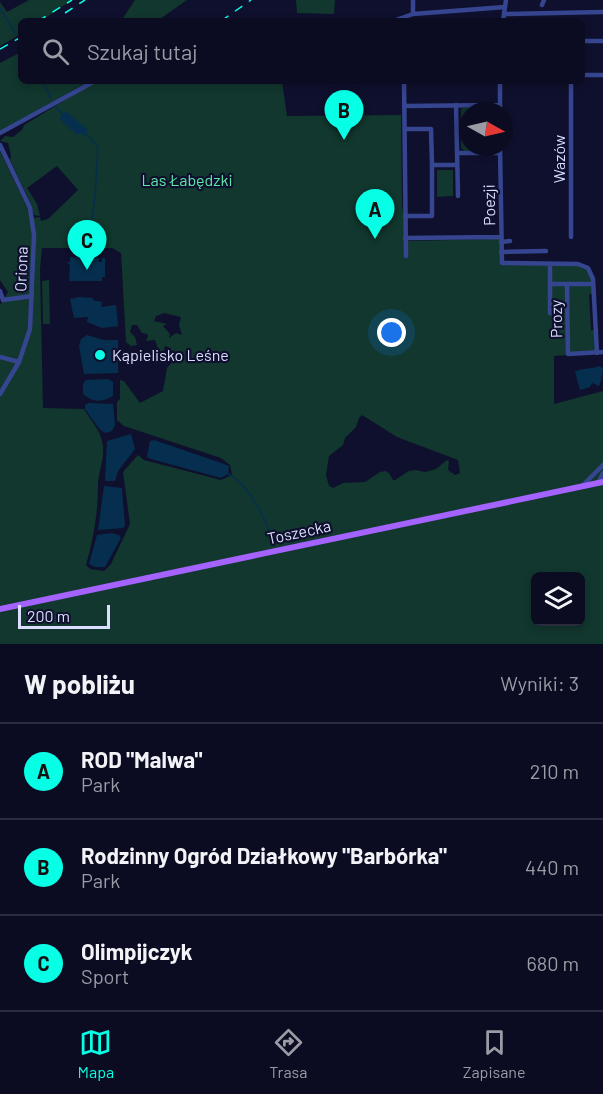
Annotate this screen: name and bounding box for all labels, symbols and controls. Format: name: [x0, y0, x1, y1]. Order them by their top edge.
search box: [18, 18, 585, 84]
icon: search: [39, 35, 72, 68]
text: Szukaj tutaj: [87, 38, 198, 64]
pin: B: [324, 90, 364, 140]
north arrow: [459, 102, 513, 156]
street label: Wazów: [549, 134, 568, 183]
park label: Las Łabędzki: [141, 170, 233, 189]
street label: Poezji: [479, 184, 498, 226]
pin: A: [356, 190, 394, 239]
pin: C: [68, 220, 106, 270]
street label: Oriona: [10, 246, 31, 292]
street label: Prozy: [546, 299, 565, 338]
your location: [377, 318, 406, 347]
place label: Kąpielisko Leśne: [112, 345, 229, 364]
marker: Kąpielisko Leśne: [93, 348, 107, 362]
street label: Toszecka: [265, 516, 332, 548]
map controls: [531, 572, 585, 626]
button: layers: [531, 572, 585, 626]
scale bar: [18, 602, 110, 630]
text: 200 m: [27, 606, 70, 625]
text: W pobliżu: [24, 668, 135, 699]
text: Wyniki: 3: [500, 671, 579, 695]
text: ROD "Malwa": [81, 746, 202, 772]
text: A: [37, 759, 50, 783]
text: 210 m: [530, 759, 579, 783]
text: Park: [81, 772, 120, 796]
text: Rodzinny Ogród Działkowy "Barbórka": [81, 842, 447, 868]
text: B: [37, 855, 50, 879]
text: 440 m: [525, 855, 579, 879]
text: Park: [81, 868, 120, 892]
text: Olimpijczyk: [81, 938, 193, 964]
text: C: [37, 951, 50, 975]
text: 680 m: [526, 951, 579, 975]
text: Sport: [81, 964, 129, 988]
tab: Mapa: [78, 1026, 114, 1081]
tab: Trasa: [269, 1026, 307, 1081]
tab: Zapisane: [463, 1026, 525, 1081]

